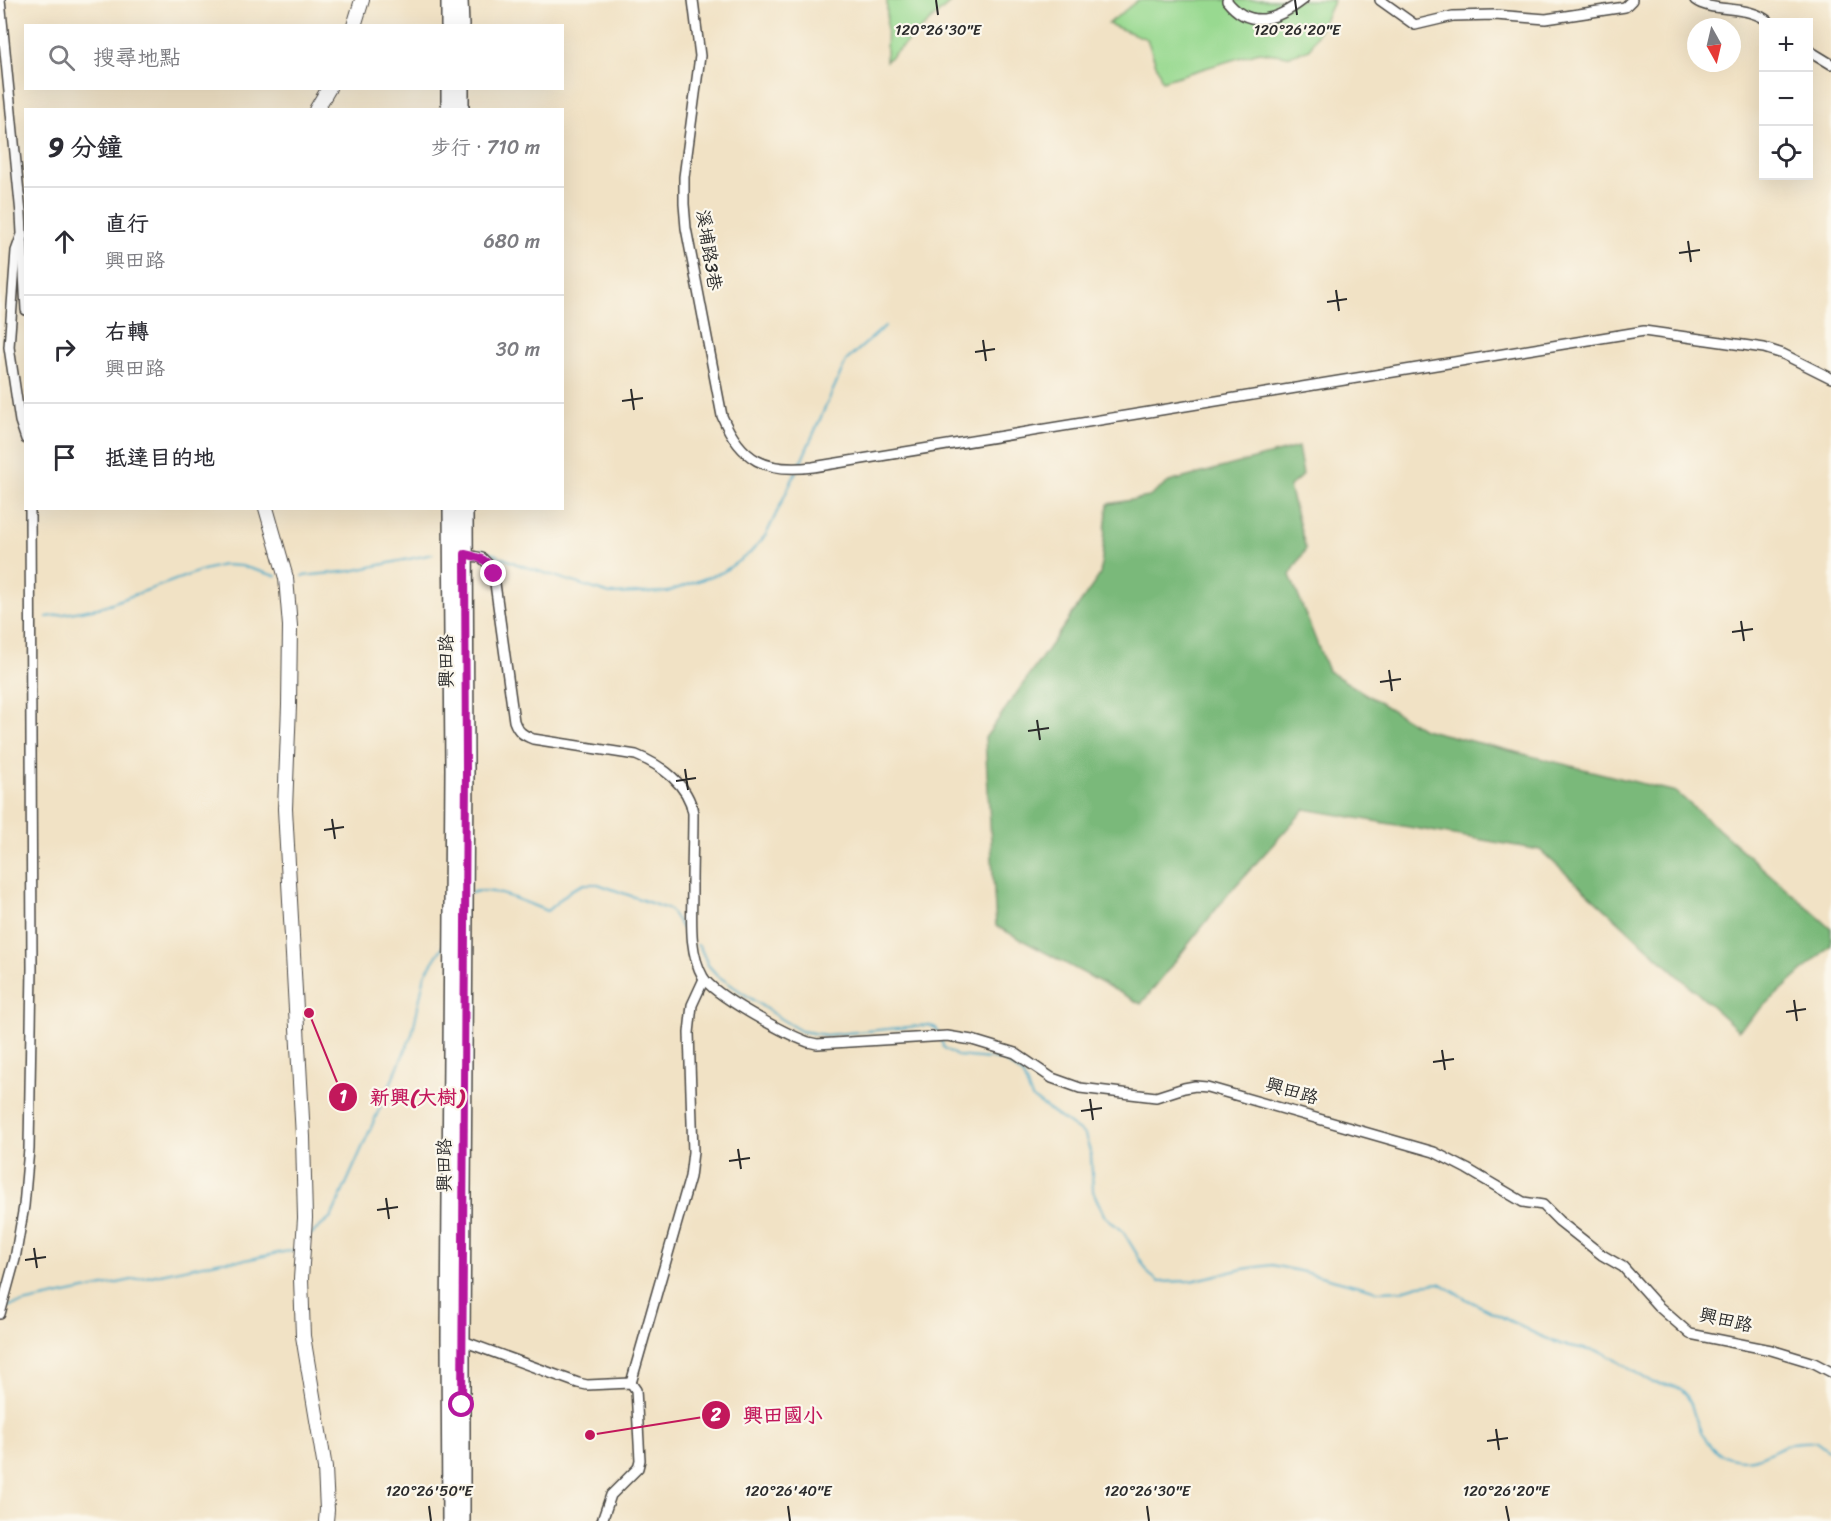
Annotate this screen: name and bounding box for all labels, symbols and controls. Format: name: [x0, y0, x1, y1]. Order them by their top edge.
text: 120°26'30"E: [895, 17, 983, 43]
text: 120°26'20"E: [1254, 17, 1342, 43]
north arrow: [1687, 18, 1741, 72]
map controls: [1759, 18, 1813, 180]
button: +: [1759, 18, 1813, 72]
search box: [24, 24, 564, 90]
text: 搜尋地點: [93, 38, 181, 77]
icon: search: [45, 41, 78, 74]
button: −: [1759, 72, 1813, 126]
text: 9 分鐘: [48, 124, 123, 170]
button: locate: [1759, 126, 1813, 180]
text: 步行 · 710 m: [431, 130, 540, 165]
text: 直行: [105, 204, 149, 243]
street label: 溪埔路3巷: [687, 207, 731, 293]
text: 680 m: [483, 224, 540, 259]
icon: ahead: [48, 225, 81, 258]
text: 興田路: [105, 243, 165, 278]
text: 右轉: [105, 312, 149, 351]
text: 30 m: [496, 332, 540, 367]
icon: right: [48, 333, 81, 366]
text: 興田路: [105, 351, 165, 386]
text: 抵達目的地: [105, 438, 215, 477]
icon: arrive: [48, 441, 81, 474]
route end: [480, 560, 506, 586]
street label: 興田路: [430, 634, 462, 688]
street label: 興田路: [1262, 1068, 1322, 1114]
callout: 新興(大樹): [328, 1078, 476, 1116]
text: 新興(大樹): [370, 1080, 466, 1115]
text: 1: [339, 1081, 347, 1113]
street label: 興田路: [428, 1138, 460, 1192]
street label: 興田路: [1696, 1298, 1756, 1342]
route start: [448, 1391, 474, 1417]
callout: 興田國小: [701, 1396, 835, 1434]
text: 興田國小: [743, 1398, 823, 1433]
text: 2: [710, 1399, 722, 1431]
text: 120°26'50"E: [386, 1478, 474, 1504]
text: 120°26'40"E: [744, 1478, 833, 1504]
text: 120°26'30"E: [1104, 1478, 1192, 1504]
text: 120°26'20"E: [1463, 1478, 1551, 1504]

